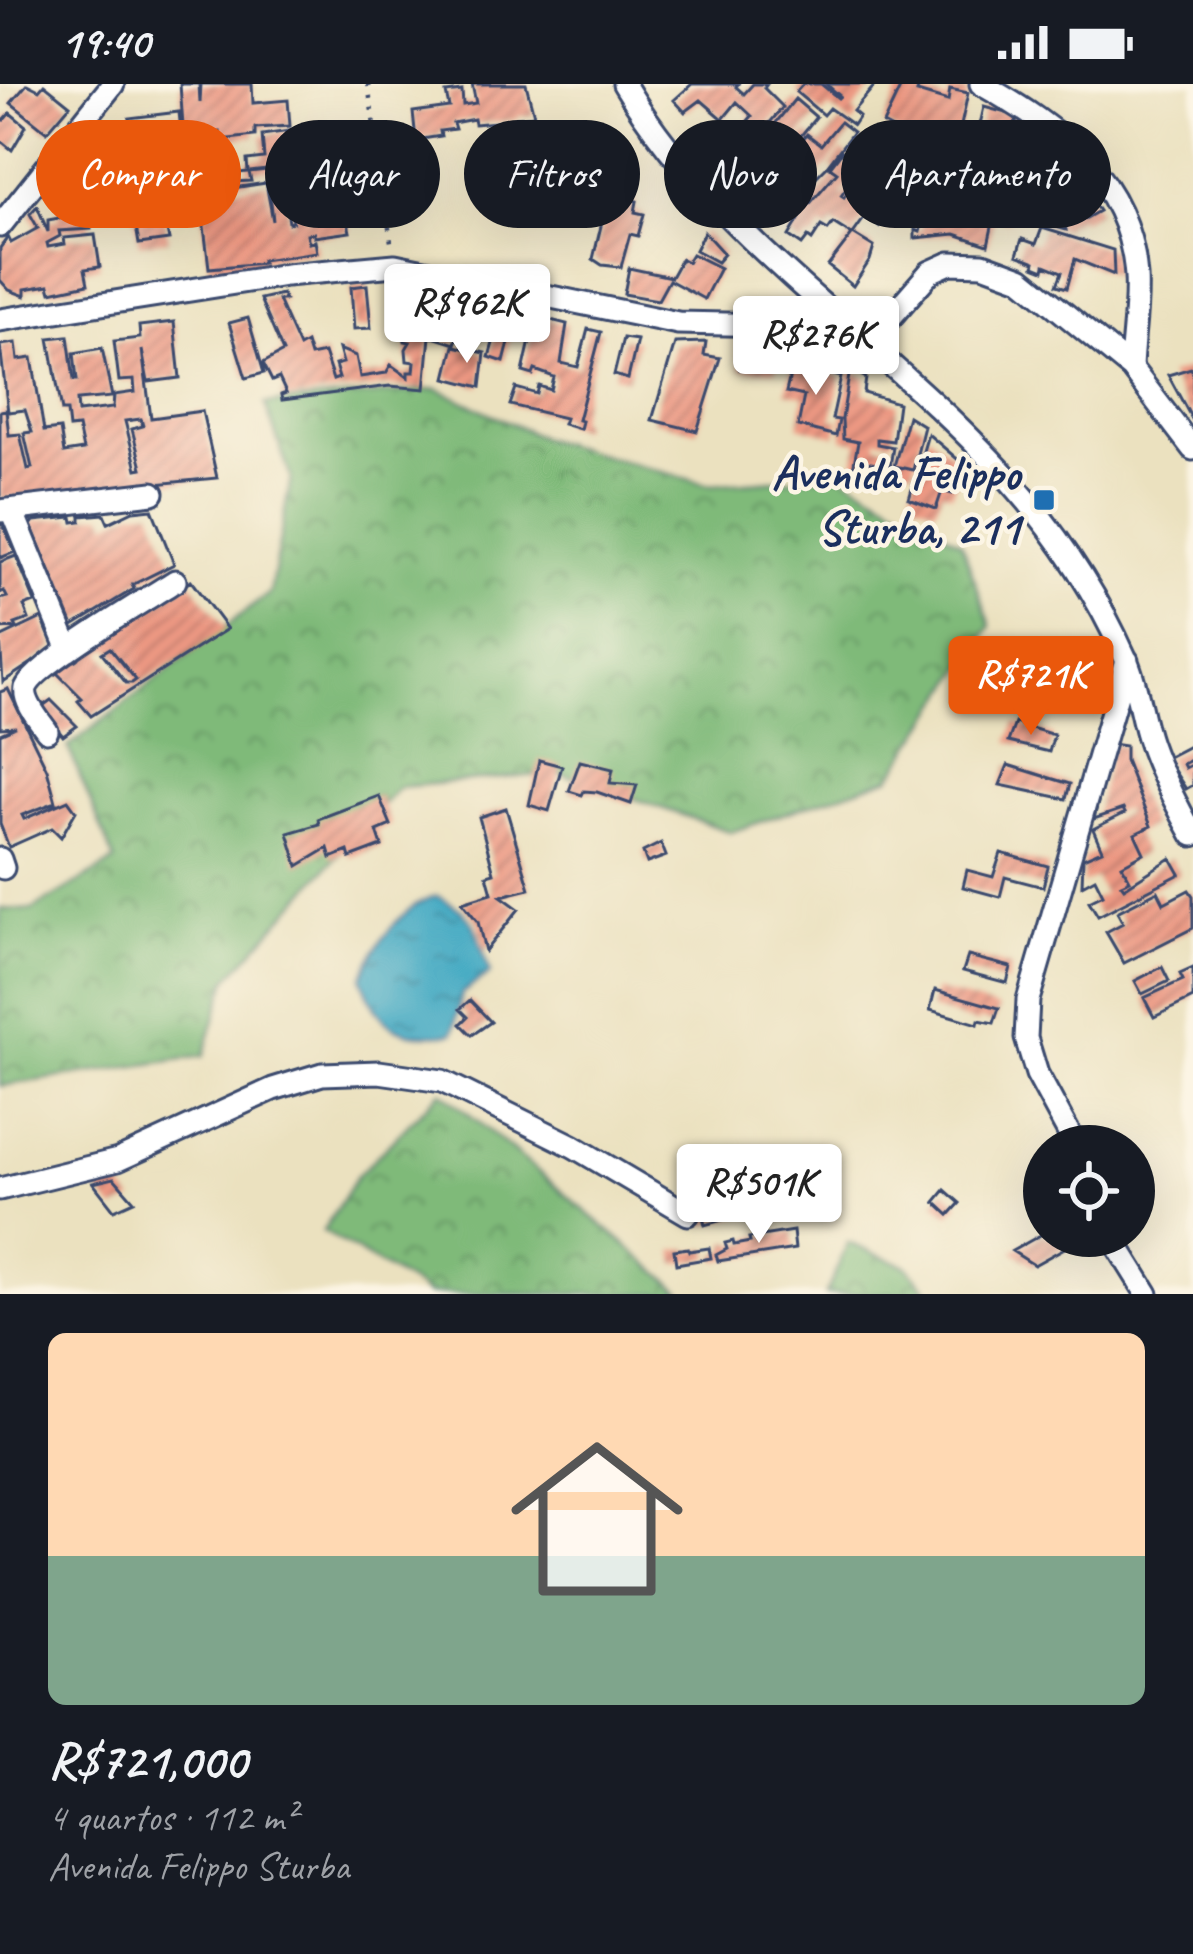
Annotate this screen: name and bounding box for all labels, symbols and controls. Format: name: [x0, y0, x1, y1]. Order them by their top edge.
text: 19:40: [60, 14, 149, 71]
chip: Comprar: [36, 120, 241, 228]
chip: Alugar: [265, 120, 440, 228]
chip: Filtros: [464, 120, 640, 228]
chip: Novo: [664, 120, 817, 228]
chip: Apartamento: [841, 120, 1111, 228]
pin: R$962K: [369, 264, 565, 366]
text: R$962K: [411, 278, 523, 327]
pin: R$276K: [718, 296, 914, 398]
text: R$276K: [760, 310, 872, 359]
place label: Avenida Felippo Sturba, 211: [772, 443, 1025, 558]
marker: Avenida Felippo Sturba, 211: [1031, 487, 1057, 513]
pin: R$721K: [933, 636, 1129, 738]
text: R$721K: [975, 650, 1087, 699]
map controls: [1023, 1125, 1155, 1257]
button: locate: [1023, 1125, 1155, 1257]
pin: R$501K: [661, 1144, 857, 1246]
text: R$501K: [704, 1158, 814, 1207]
icon: home: [489, 1411, 705, 1627]
text: R$721,000: [48, 1729, 246, 1793]
text: 4 quartos · 112 m²: [48, 1793, 296, 1842]
text: Avenida Felippo Sturba: [48, 1842, 349, 1891]

